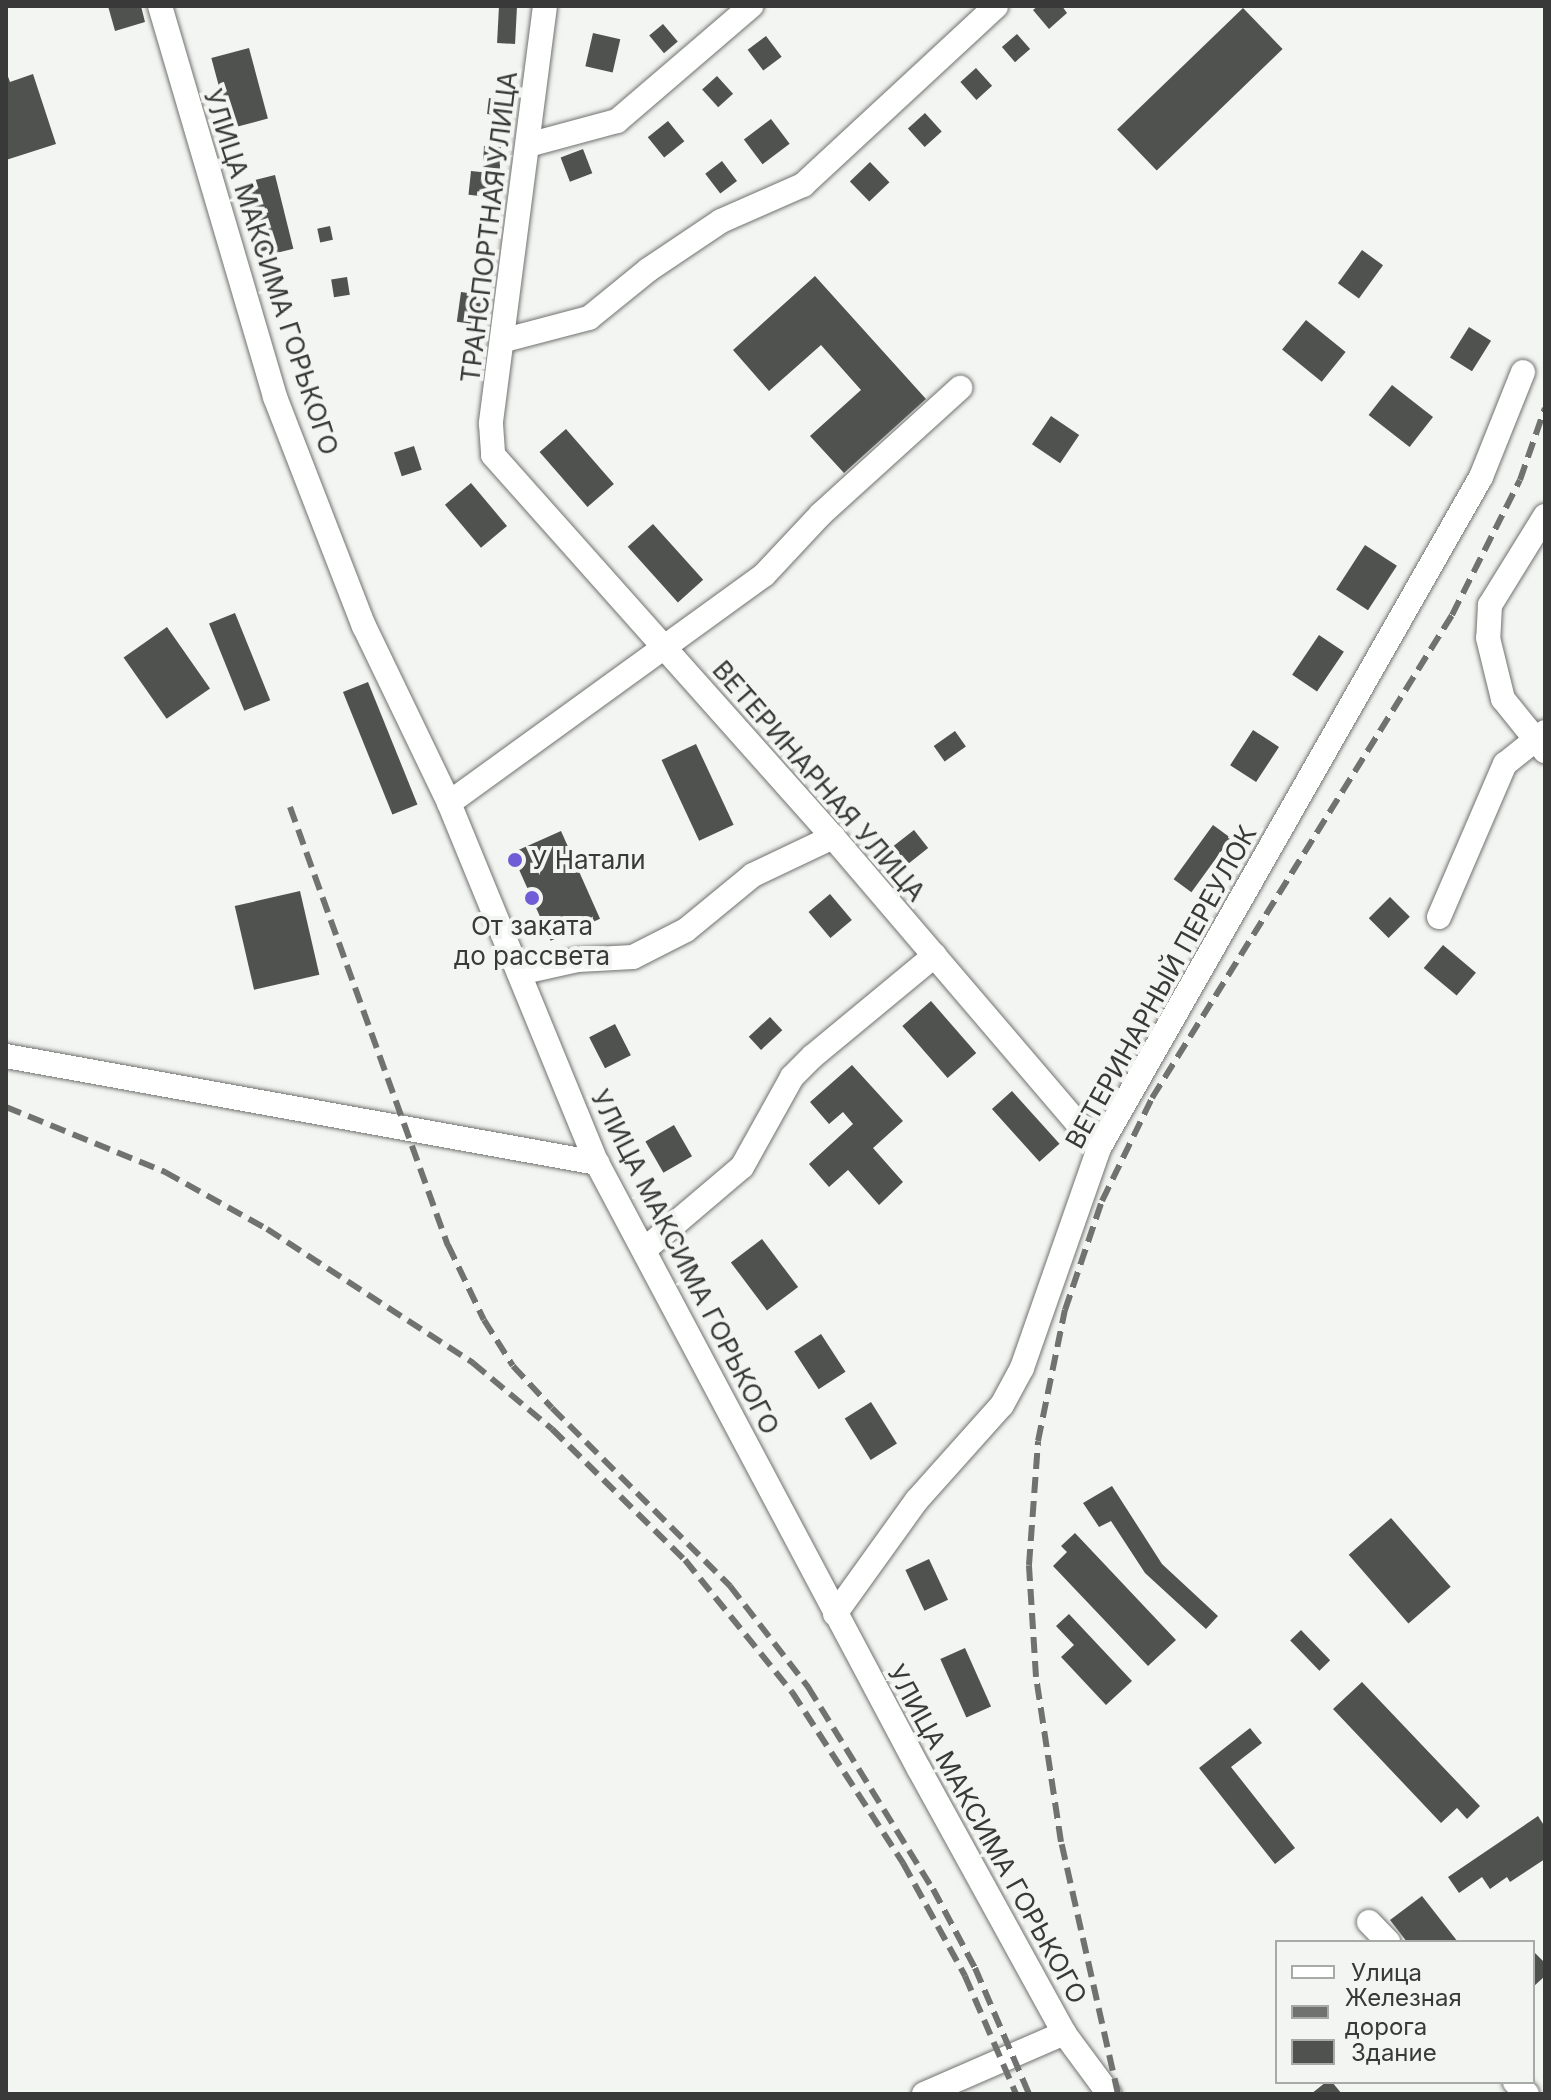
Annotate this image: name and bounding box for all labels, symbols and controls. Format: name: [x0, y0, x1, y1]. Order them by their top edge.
street label: ТРАНСПОРТНАЯ УЛИЦА: [454, 69, 524, 385]
street label: УЛИЦА МАКСИМА ГОРЬКОГО: [197, 85, 345, 459]
street label: ВЕТЕРИНАРНАЯ УЛИЦА: [706, 654, 932, 908]
street label: ВЕТЕРИНАРНЫЙ ПЕРЕУЛОК: [1059, 820, 1263, 1154]
place label: У Натали: [531, 844, 646, 876]
marker: У Натали: [506, 851, 524, 869]
marker: От заката до рассвета: [523, 889, 541, 907]
place label: От заката до рассвета: [454, 910, 610, 972]
street label: УЛИЦА МАКСИМА ГОРЬКОГО: [584, 1084, 786, 1440]
street label: УЛИЦА МАКСИМА ГОРЬКОГО: [881, 1659, 1093, 2009]
legend: [1275, 1940, 1535, 2084]
text: Улица: [1351, 1958, 1422, 1987]
text: Железная дорога: [1345, 1983, 1462, 2041]
text: Здание: [1351, 2038, 1437, 2067]

